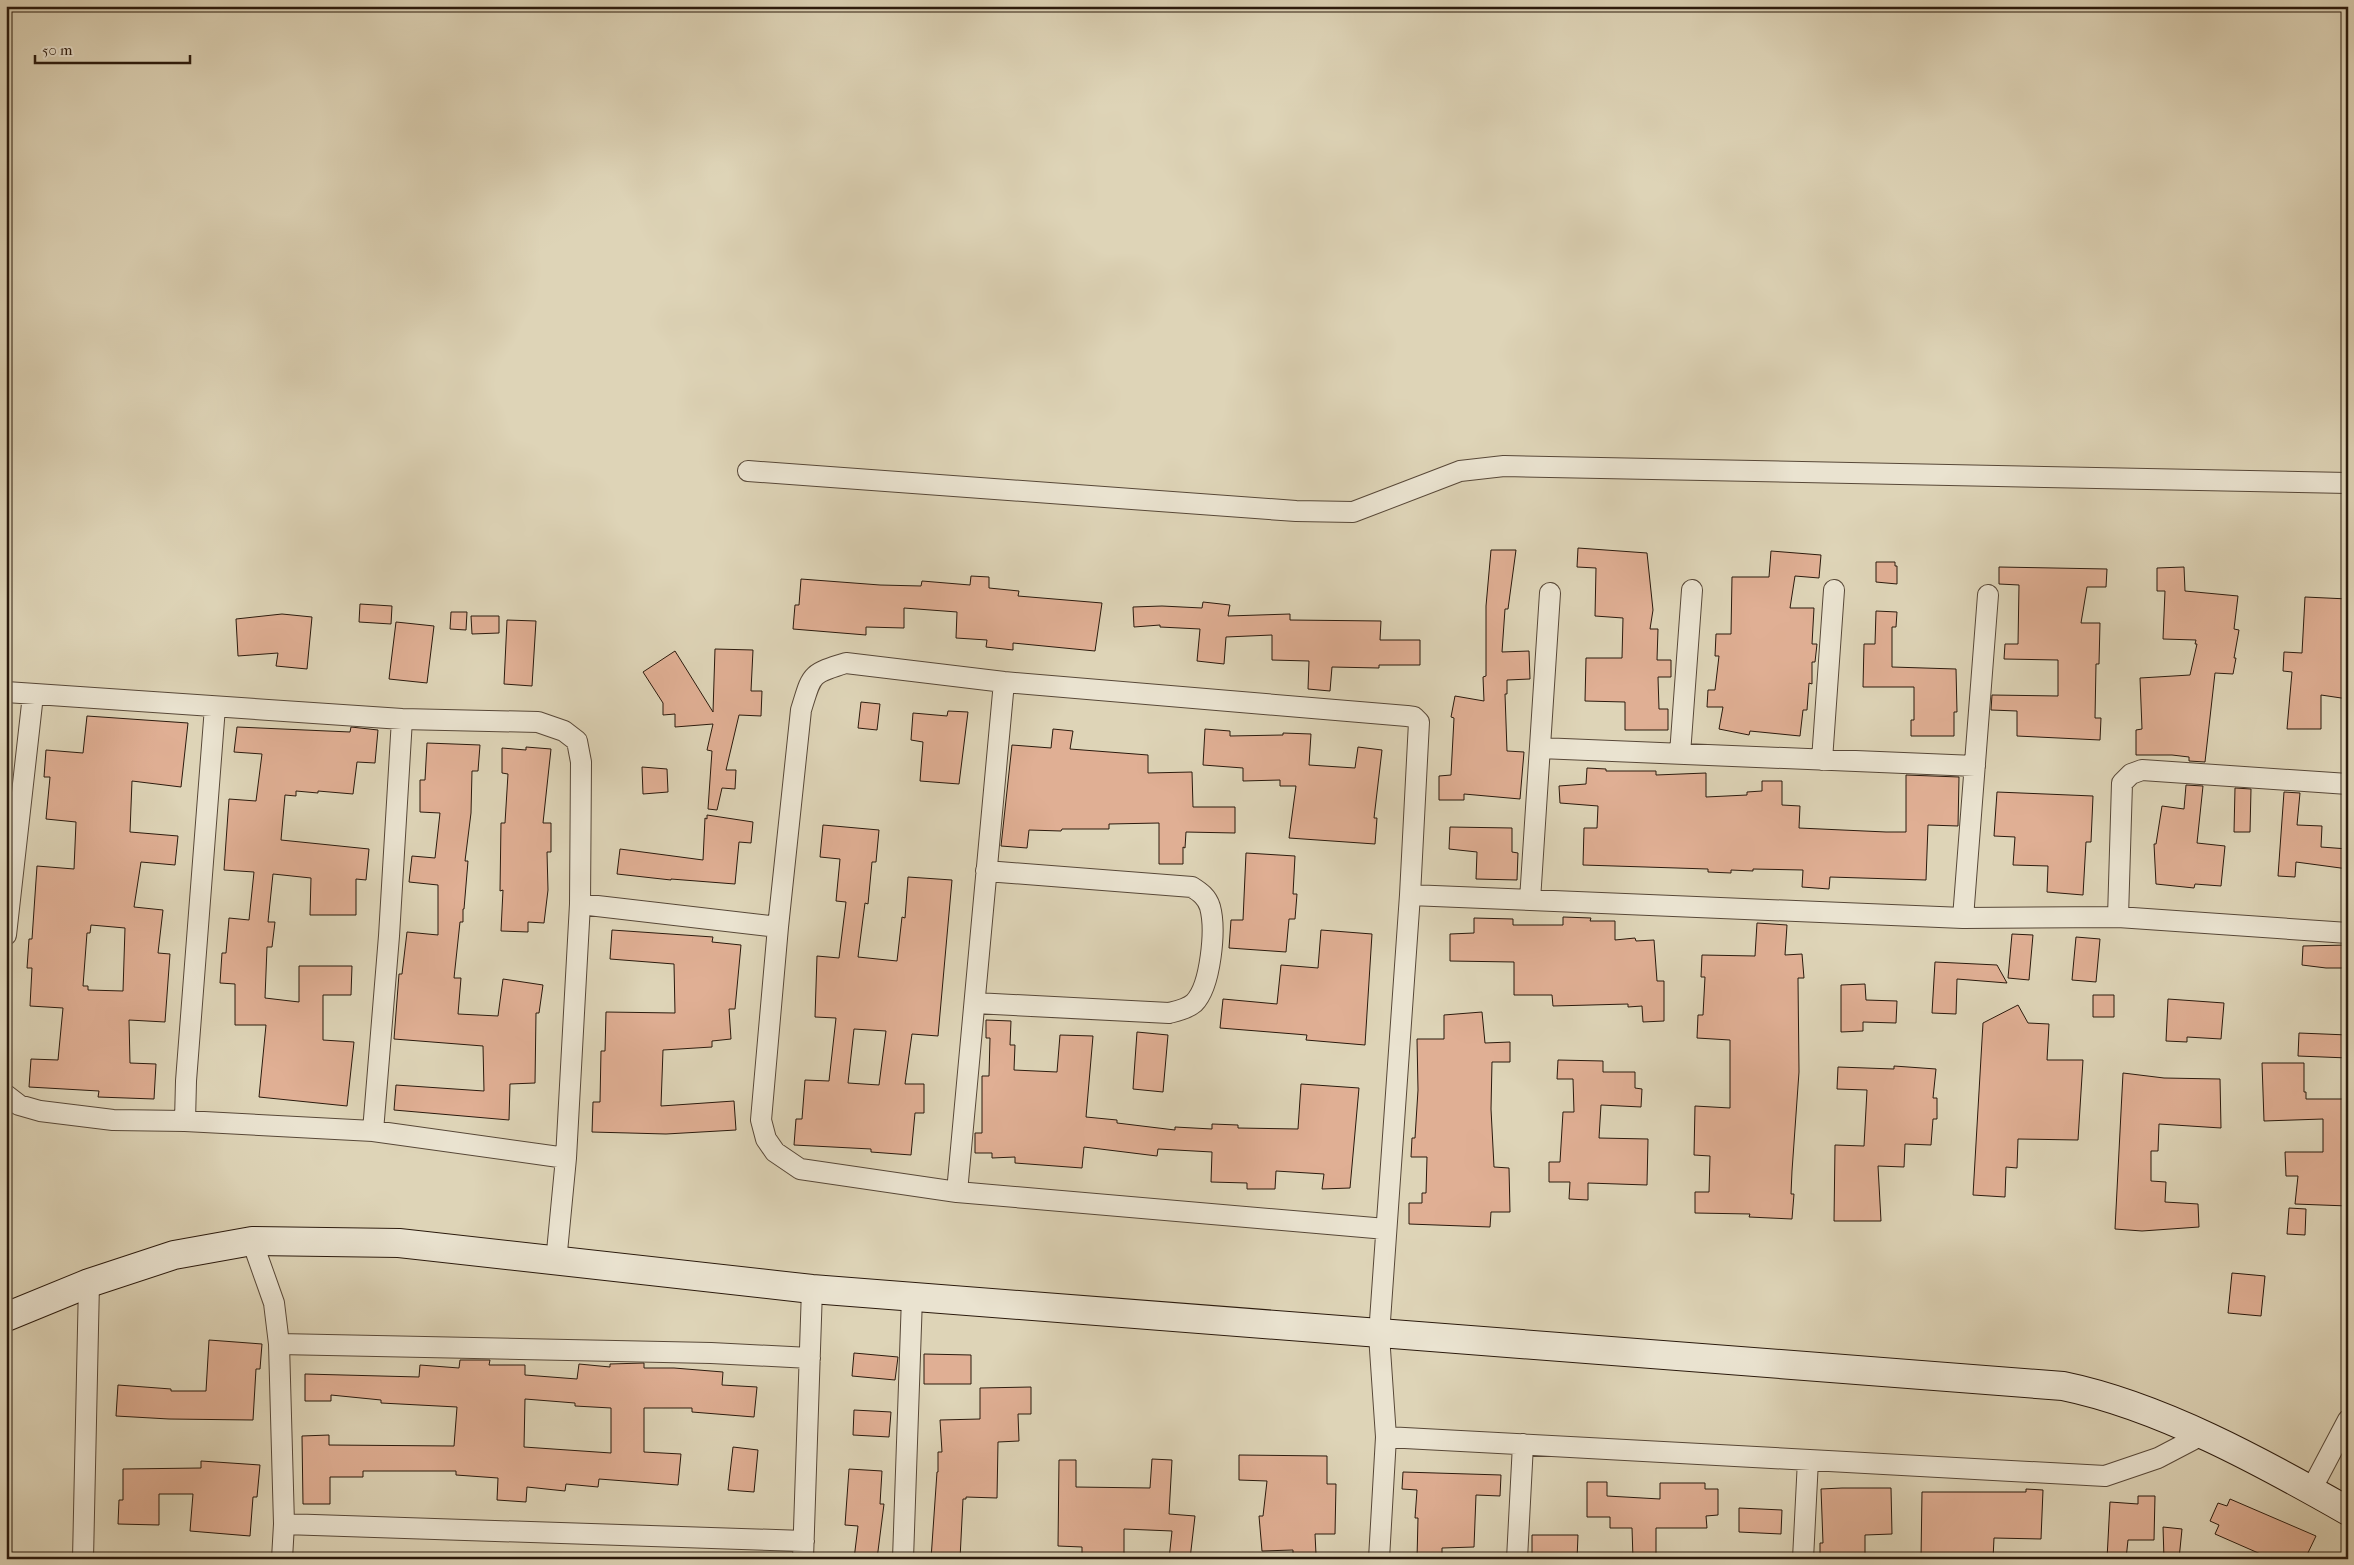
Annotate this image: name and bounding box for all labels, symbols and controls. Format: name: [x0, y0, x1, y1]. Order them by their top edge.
scale bar: [35, 32, 190, 64]
text: 50 m: [42, 41, 73, 59]

